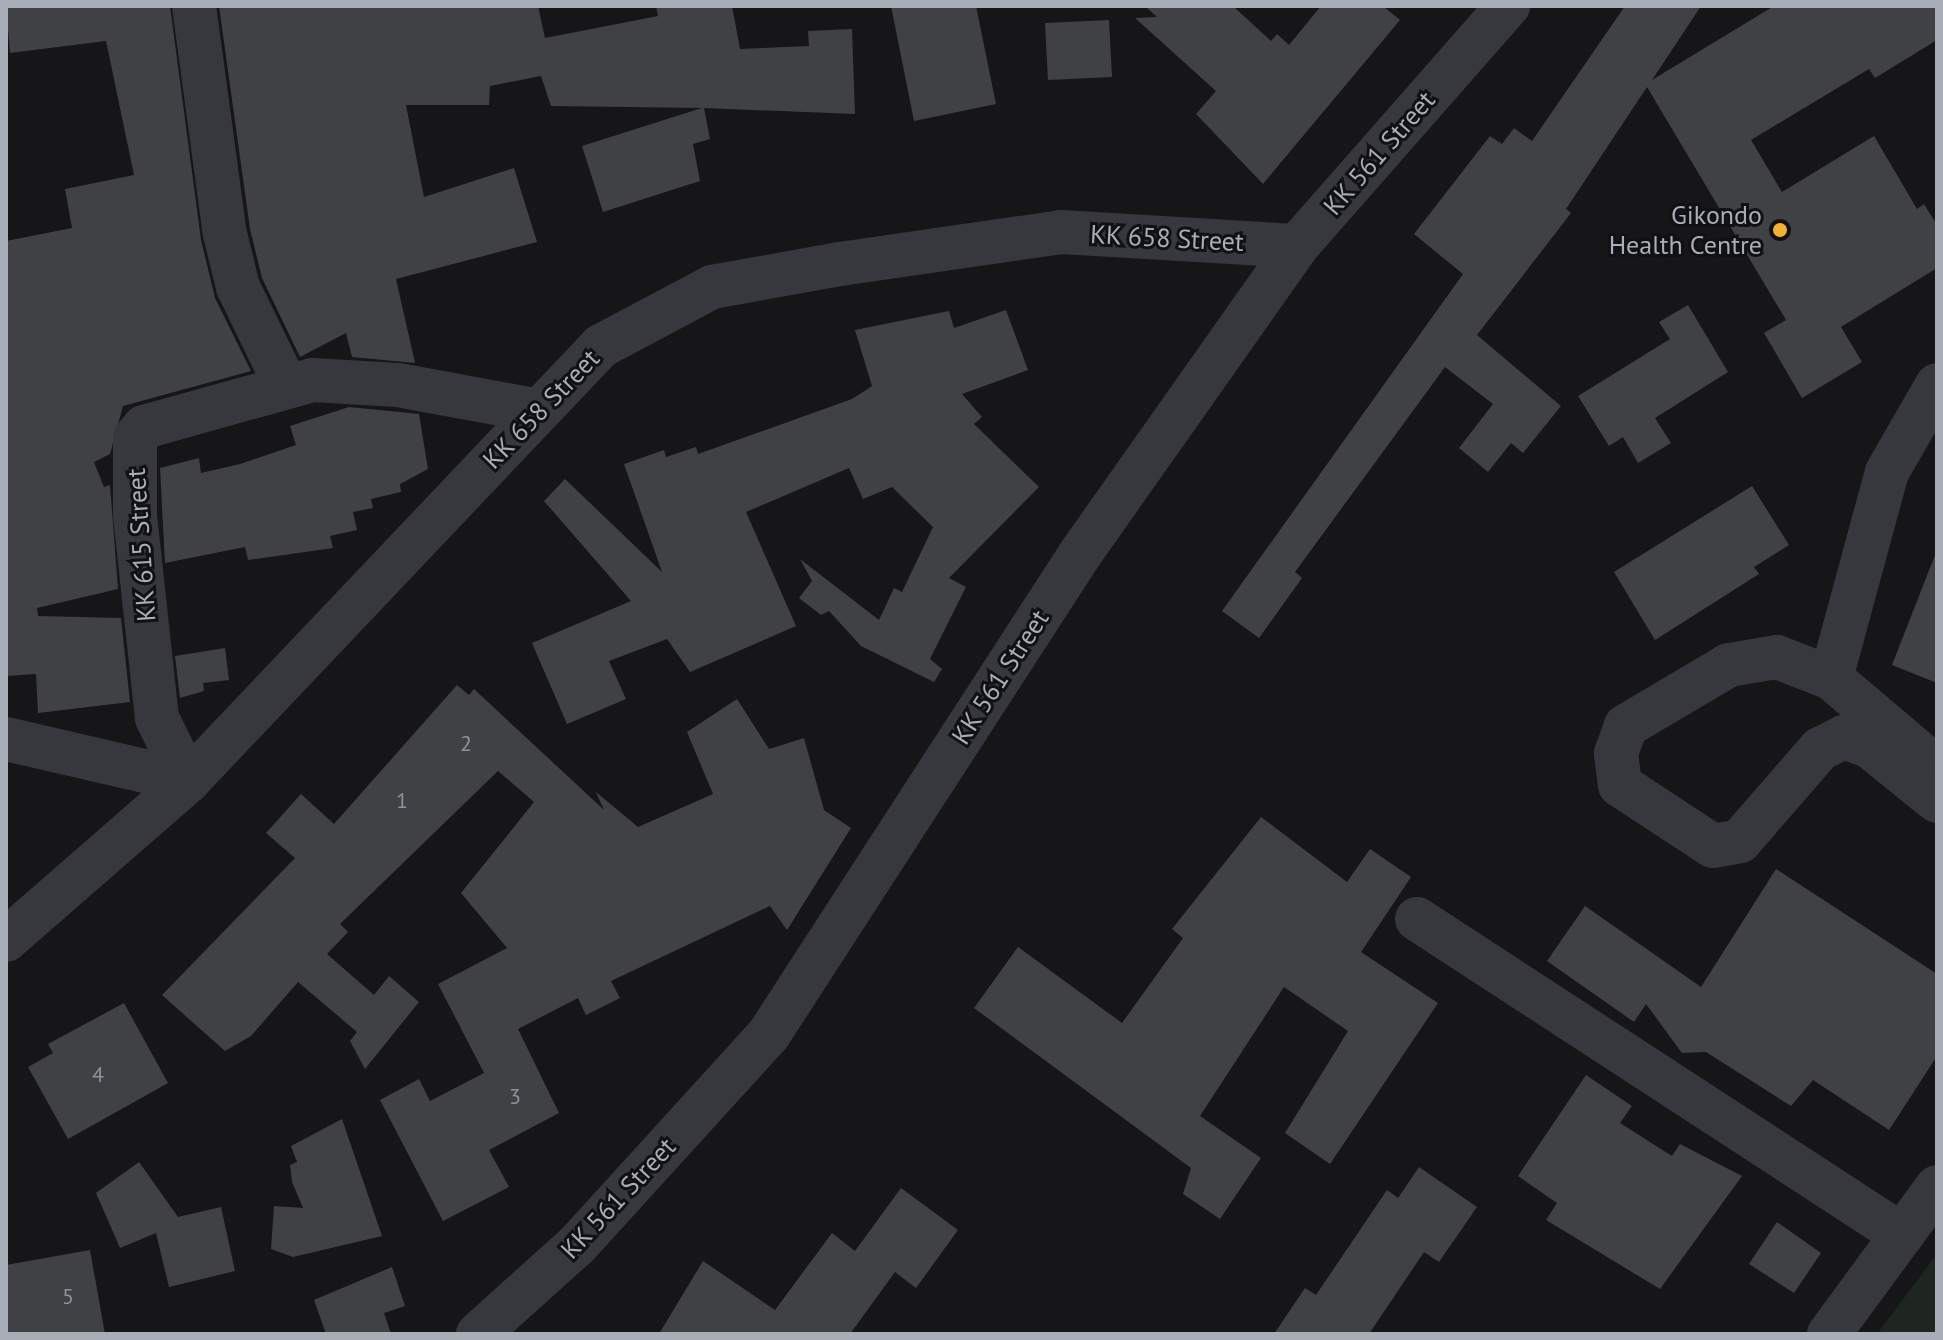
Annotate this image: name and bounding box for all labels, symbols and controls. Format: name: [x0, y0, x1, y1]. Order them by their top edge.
street label: KK 561 Street: [1317, 84, 1441, 222]
place label: Gikondo Health Centre: [1609, 199, 1762, 260]
street label: KK 658 Street: [1089, 218, 1245, 258]
marker: Gikondo Health Centre: [1769, 219, 1791, 241]
street label: KK 658 Street: [476, 343, 606, 475]
street label: KK 615 Street: [120, 467, 162, 623]
street label: KK 561 Street: [945, 604, 1055, 750]
house number: 2: [460, 731, 472, 757]
house number: 1: [396, 788, 408, 814]
house number: 4: [92, 1062, 104, 1088]
house number: 3: [509, 1084, 521, 1110]
street label: KK 561 Street: [554, 1131, 682, 1265]
house number: 5: [62, 1284, 74, 1310]

